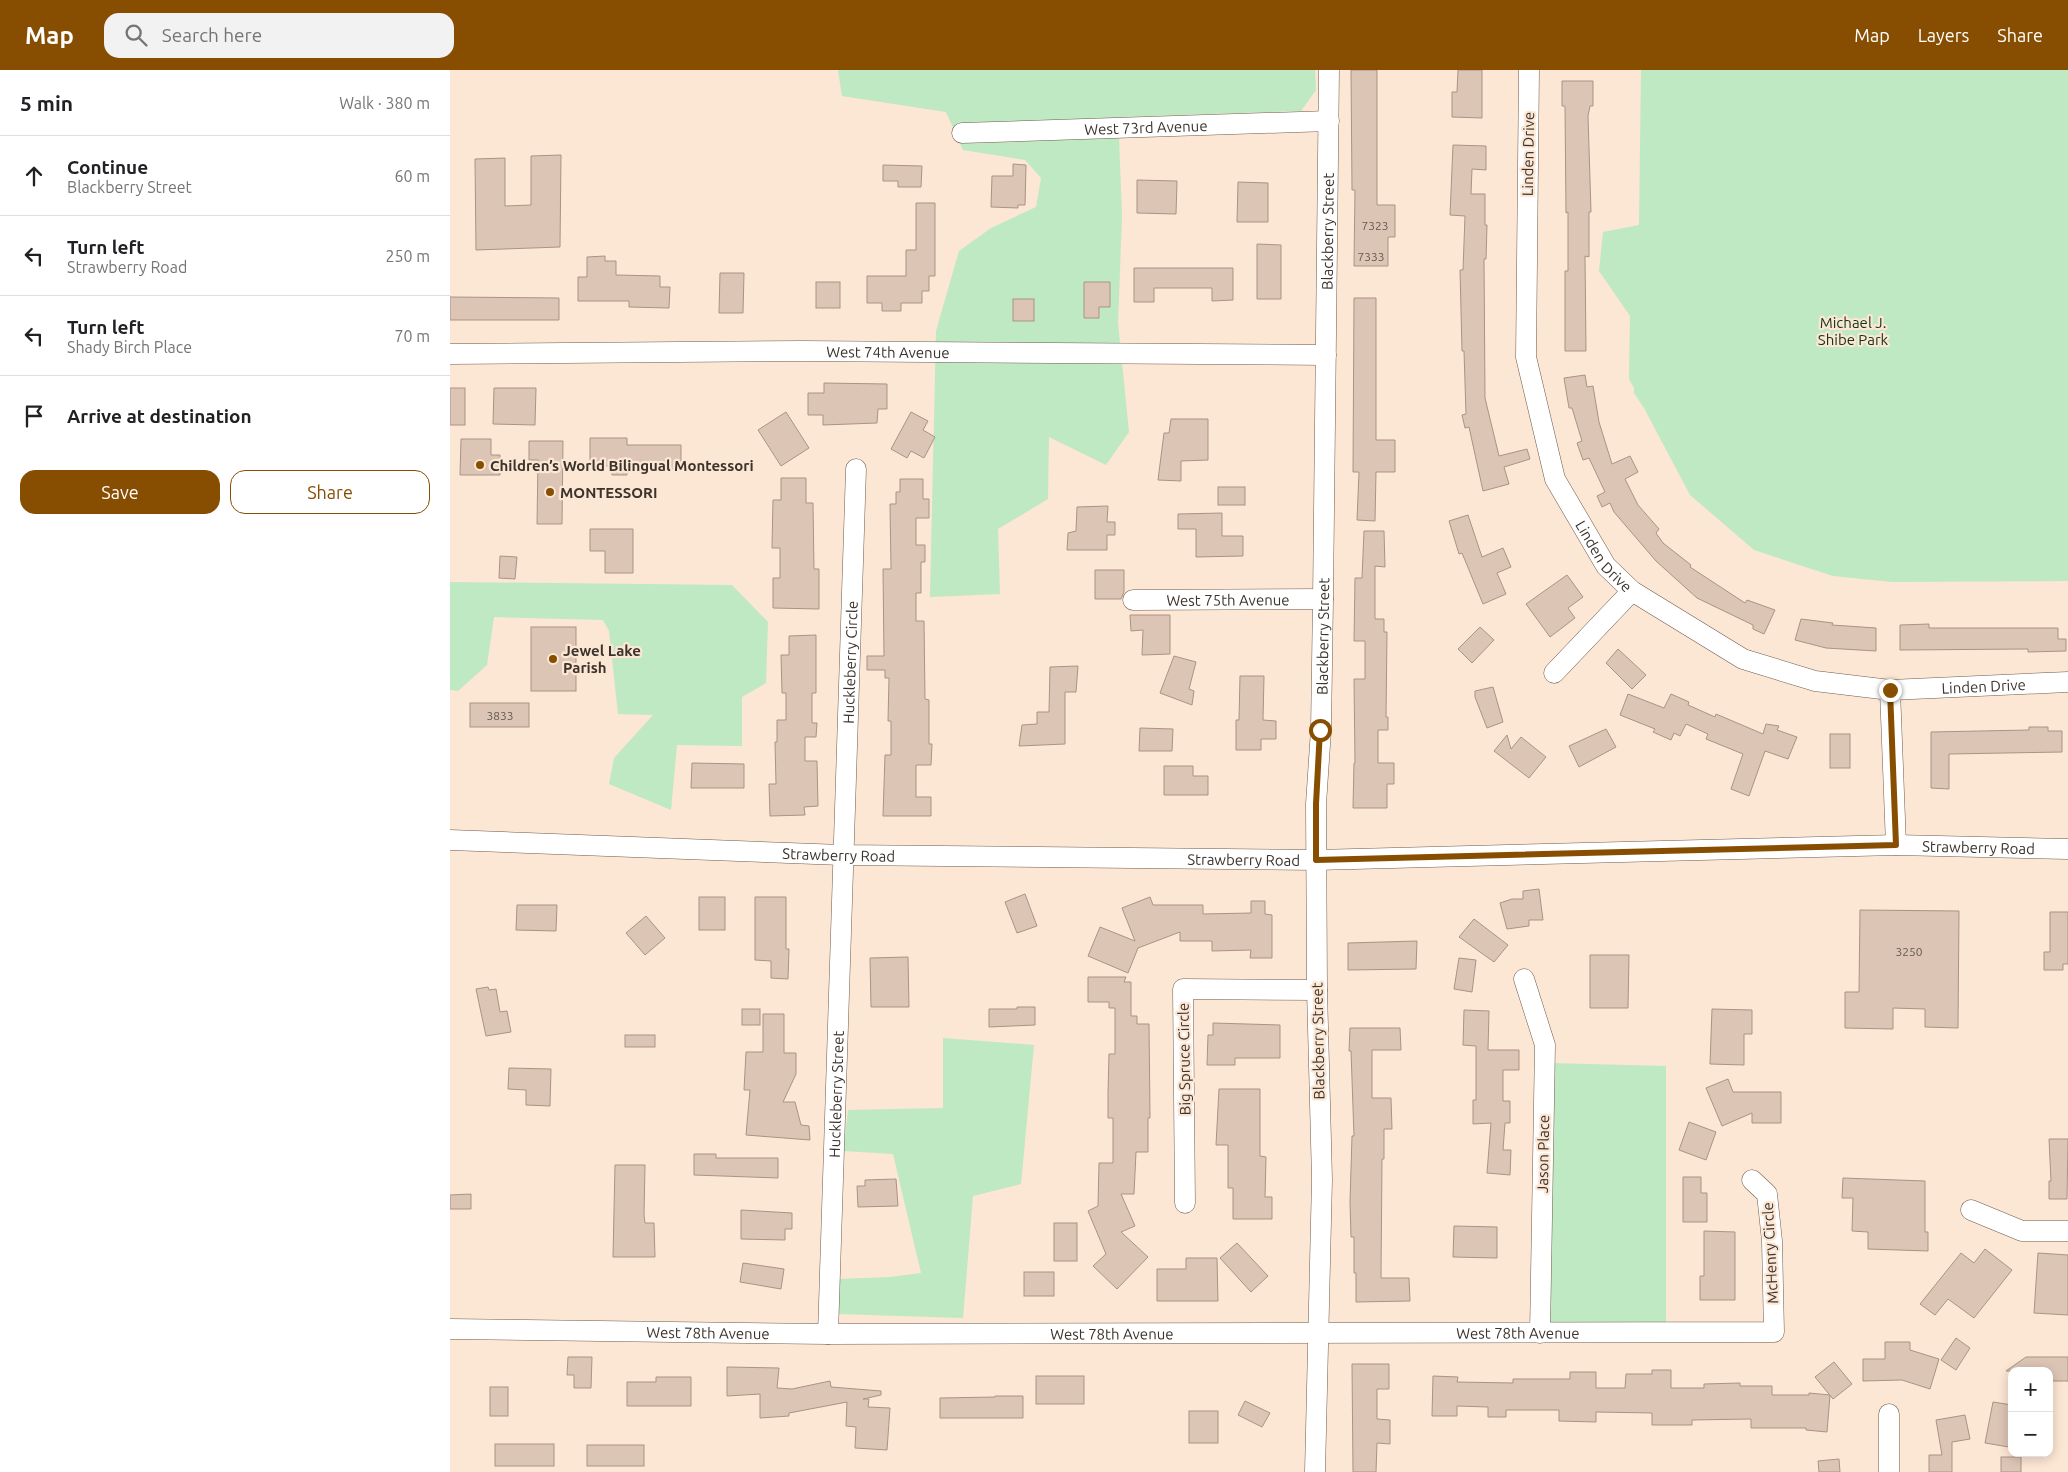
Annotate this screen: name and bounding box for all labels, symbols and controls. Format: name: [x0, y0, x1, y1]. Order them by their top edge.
search box: [104, 13, 454, 58]
icon: search: [122, 21, 150, 49]
text: Map: [25, 22, 74, 49]
text: Search here: [162, 24, 262, 46]
text: Map: [1854, 25, 1890, 45]
text: Layers: [1918, 25, 1969, 45]
text: Share: [1997, 25, 2043, 45]
text: 5 min: [20, 91, 73, 115]
text: Walk · 380 m: [339, 94, 430, 112]
street label: Linden Drive: [1519, 112, 1537, 196]
street label: West 73rd Avenue: [1084, 116, 1208, 137]
text: Continue: [67, 156, 148, 178]
icon: ahead: [20, 162, 48, 190]
text: 60 m: [394, 167, 430, 185]
street label: Blackberry Street: [1318, 173, 1336, 290]
text: Blackberry Street: [67, 178, 192, 196]
house number: 7323: [1361, 219, 1389, 232]
text: Turn left: [67, 236, 145, 258]
icon: left: [20, 242, 48, 270]
text: 250 m: [385, 247, 430, 265]
house number: 7333: [1357, 250, 1385, 263]
text: Strawberry Road: [67, 258, 187, 276]
park label: Michael J. Shibe Park: [1818, 314, 1889, 348]
text: Turn left: [67, 316, 145, 338]
icon: left: [20, 322, 48, 350]
text: 70 m: [394, 327, 430, 345]
text: Shady Birch Place: [67, 338, 192, 356]
street label: West 74th Avenue: [826, 343, 950, 361]
icon: arrive: [20, 402, 48, 430]
text: Arrive at destination: [67, 405, 252, 427]
place label: Children’s World Bilingual Montessori: [490, 457, 754, 474]
marker: Children’s World Bilingual Montessori: [474, 459, 486, 471]
button: Save: [20, 470, 220, 514]
button: Share: [230, 470, 430, 514]
place label: MONTESSORI: [560, 484, 657, 501]
marker: MONTESSORI: [544, 486, 556, 498]
street label: Linden Drive: [1573, 517, 1636, 595]
street label: Blackberry Street: [1313, 578, 1332, 695]
street label: West 75th Avenue: [1166, 591, 1290, 608]
street label: Huckleberry Circle: [839, 601, 860, 724]
place label: Jewel Lake Parish: [563, 642, 641, 676]
marker: Jewel Lake Parish: [547, 653, 559, 665]
street label: Linden Drive: [1941, 675, 2026, 696]
route end: [1879, 679, 1902, 702]
house number: 3833: [486, 709, 514, 722]
route start: [1309, 719, 1332, 742]
street label: Strawberry Road: [1922, 837, 2035, 857]
street label: Strawberry Road: [782, 844, 895, 864]
street label: Strawberry Road: [1187, 850, 1300, 868]
house number: 3250: [1895, 945, 1923, 958]
street label: Blackberry Street: [1308, 982, 1328, 1100]
street label: Big Spruce Circle: [1175, 1003, 1193, 1115]
street label: Huckleberry Street: [825, 1030, 846, 1158]
street label: Jason Place: [1534, 1115, 1552, 1193]
street label: McHenry Circle: [1759, 1202, 1781, 1304]
street label: West 78th Avenue: [646, 1323, 770, 1342]
street label: West 78th Avenue: [1456, 1324, 1580, 1341]
street label: West 78th Avenue: [1050, 1325, 1174, 1342]
map controls: [2008, 1367, 2053, 1457]
button: +: [2008, 1367, 2053, 1412]
button: −: [2008, 1412, 2053, 1457]

